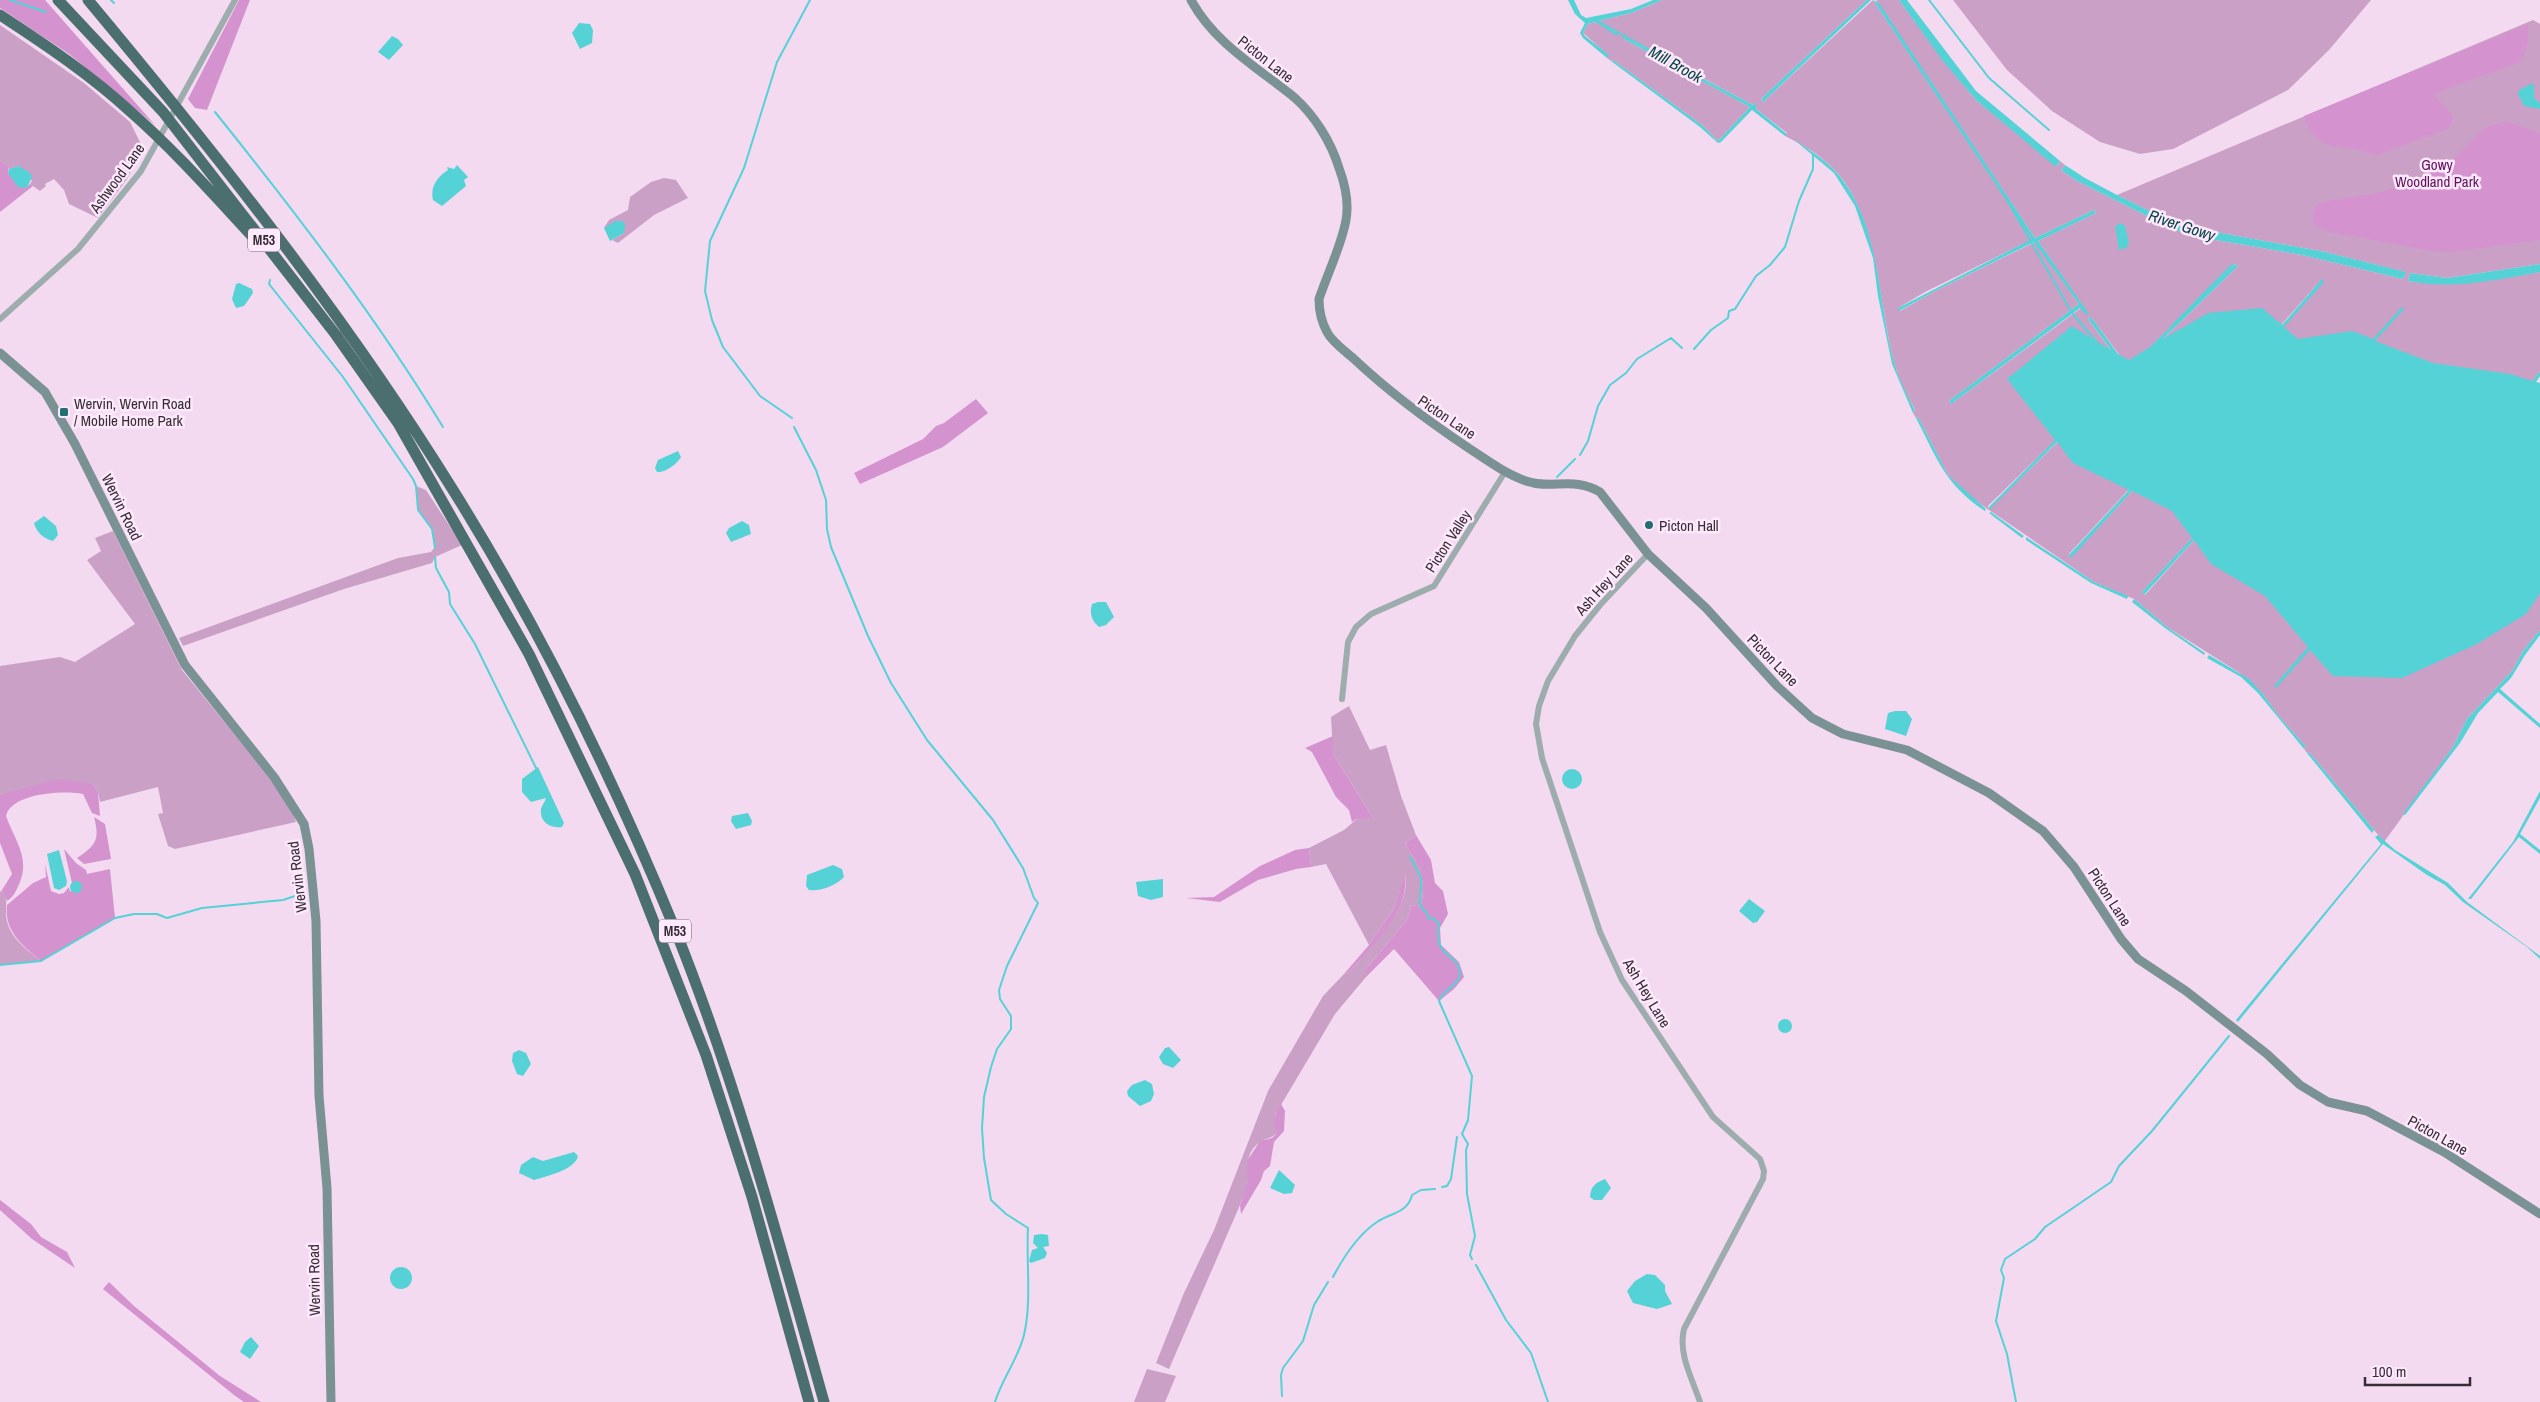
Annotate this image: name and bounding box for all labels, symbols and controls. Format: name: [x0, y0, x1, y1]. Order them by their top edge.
street label: Picton Lane: [1234, 31, 1298, 88]
water label: Mill Brook: [1645, 40, 1707, 88]
street label: Ashwood Lane: [84, 139, 149, 218]
park label: Gowy Woodland Park: [2395, 154, 2480, 192]
water label: River Gowy: [2146, 204, 2219, 246]
road number: M53: [248, 228, 280, 252]
street label: Picton Lane: [1414, 390, 1480, 444]
place label: Wervin, Wervin Road / Mobile Home Park: [74, 393, 191, 431]
marker: Wervin, Wervin Road / Mobile Home Park: [58, 406, 70, 418]
street label: Wervin Road: [97, 470, 147, 544]
street label: Picton Valley: [1420, 505, 1477, 576]
place label: Picton Hall: [1659, 515, 1718, 536]
marker: Picton Hall: [1643, 519, 1655, 531]
street label: Ash Hey Lane: [1570, 548, 1638, 620]
street label: Picton Lane: [1743, 629, 1803, 691]
street label: Wervin Road: [282, 840, 312, 914]
street label: Picton Lane: [2083, 864, 2137, 930]
road number: M53: [659, 919, 691, 942]
street label: Ash Hey Lane: [1618, 954, 1676, 1032]
street label: Picton Lane: [2404, 1110, 2472, 1160]
street label: Wervin Road: [303, 1244, 325, 1316]
scale bar: [2365, 1354, 2470, 1386]
text: 100 m: [2372, 1361, 2406, 1382]

